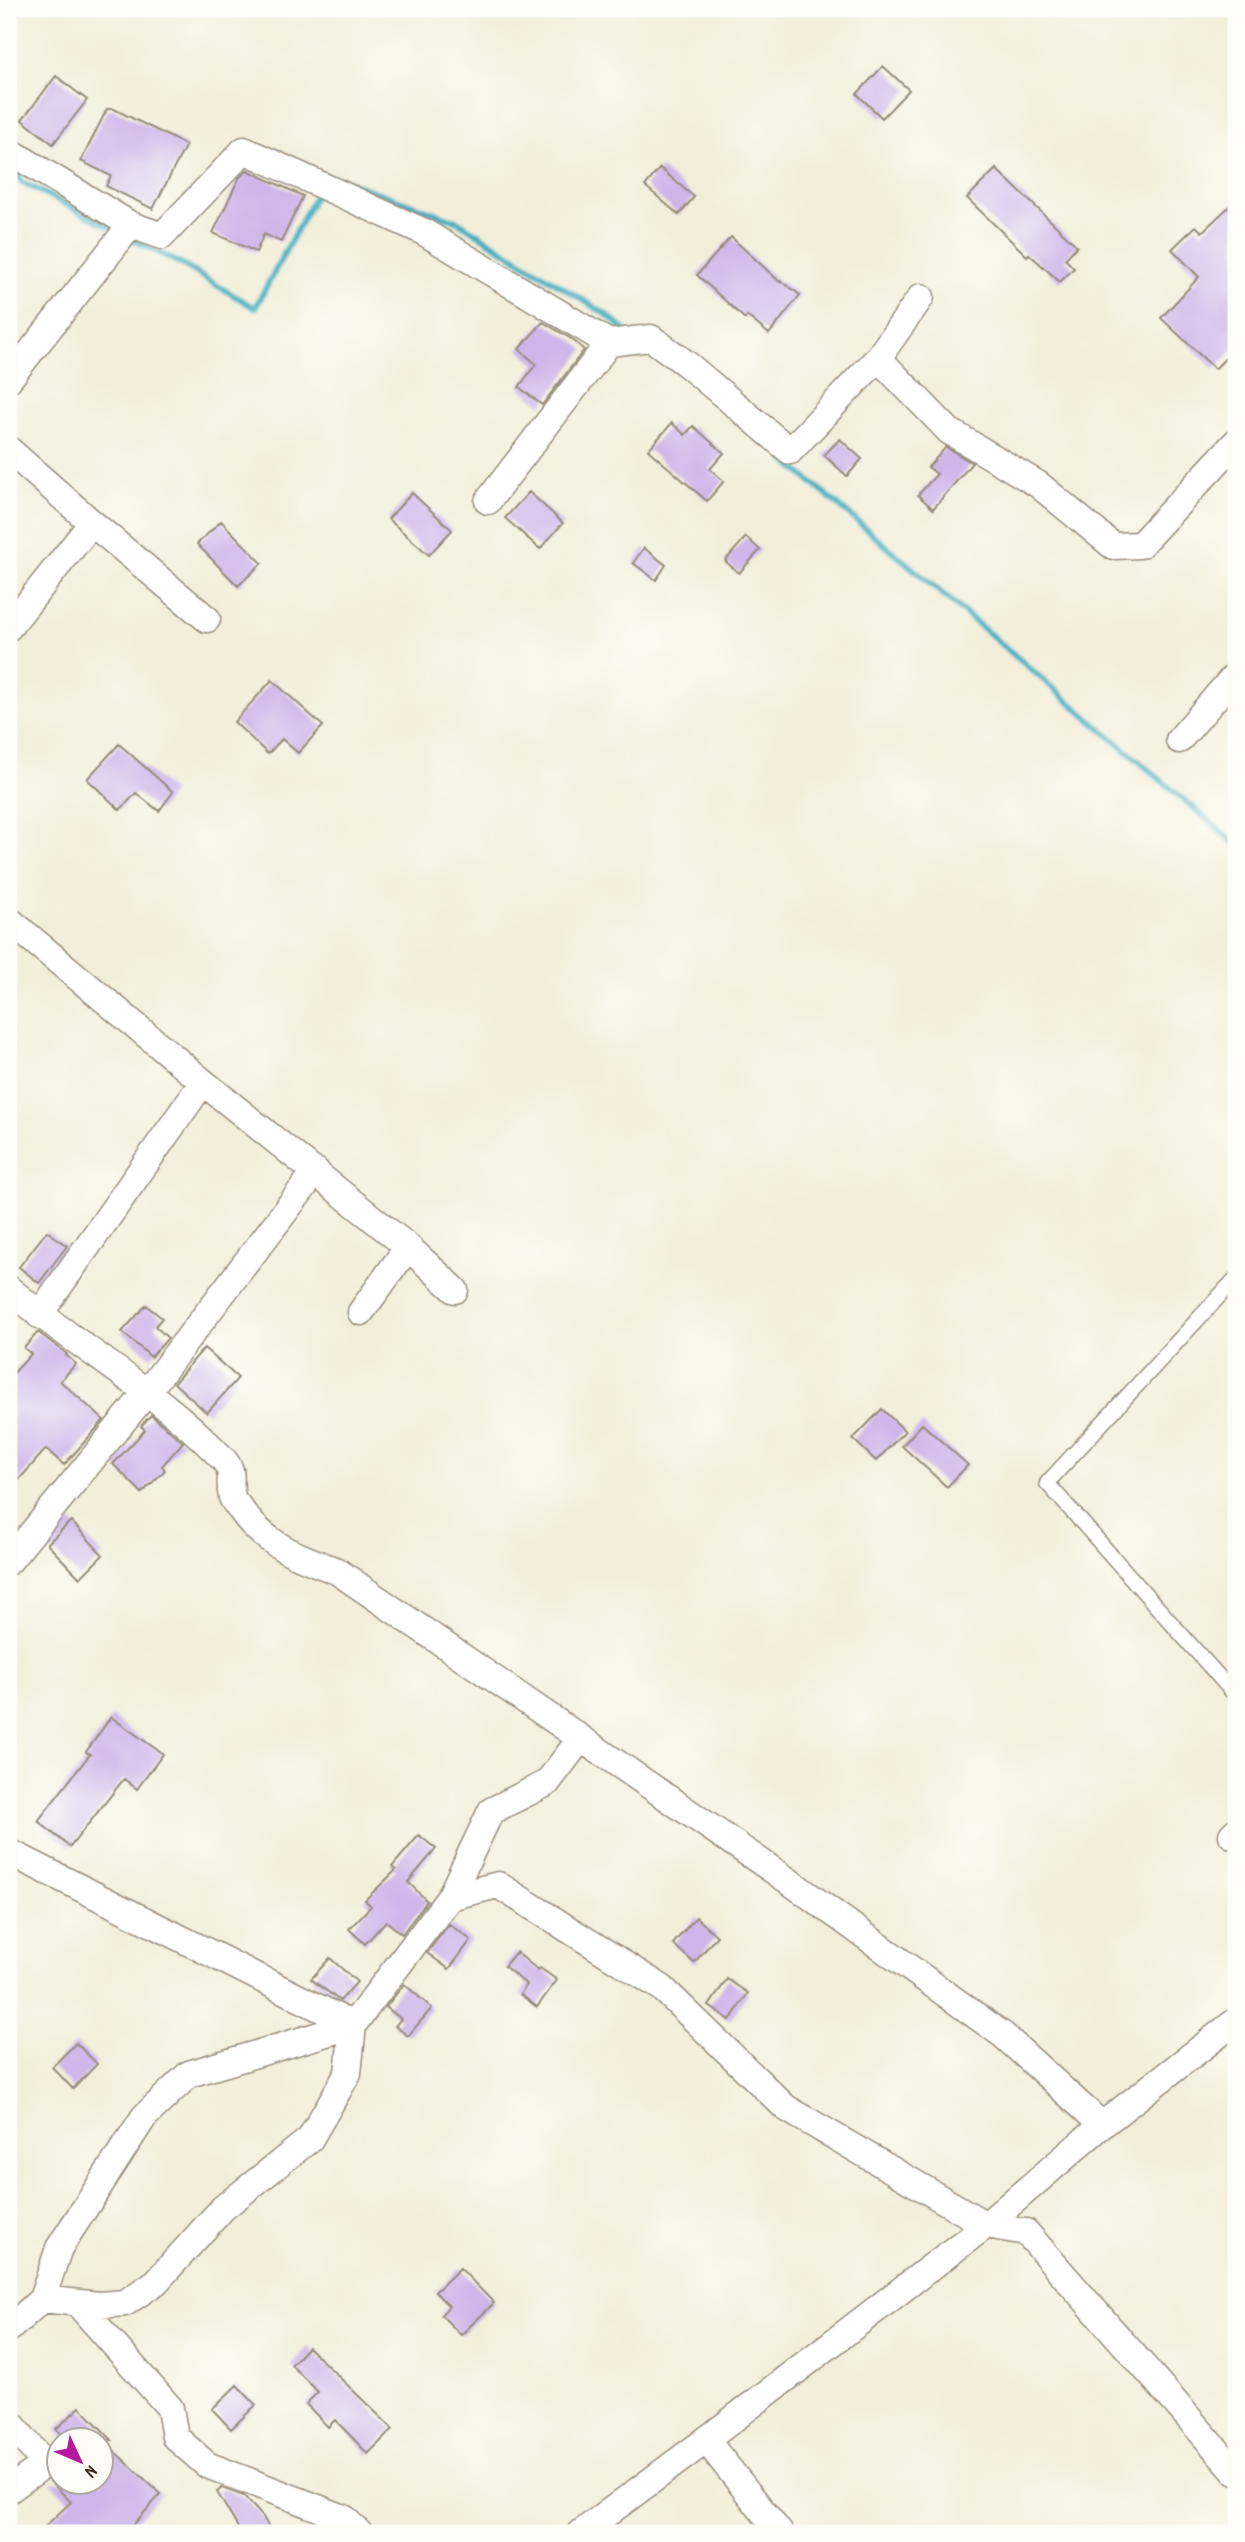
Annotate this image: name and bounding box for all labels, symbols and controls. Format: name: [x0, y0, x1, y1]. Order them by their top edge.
north arrow: [46, 2426, 116, 2496]
text: N: [77, 2458, 103, 2483]

